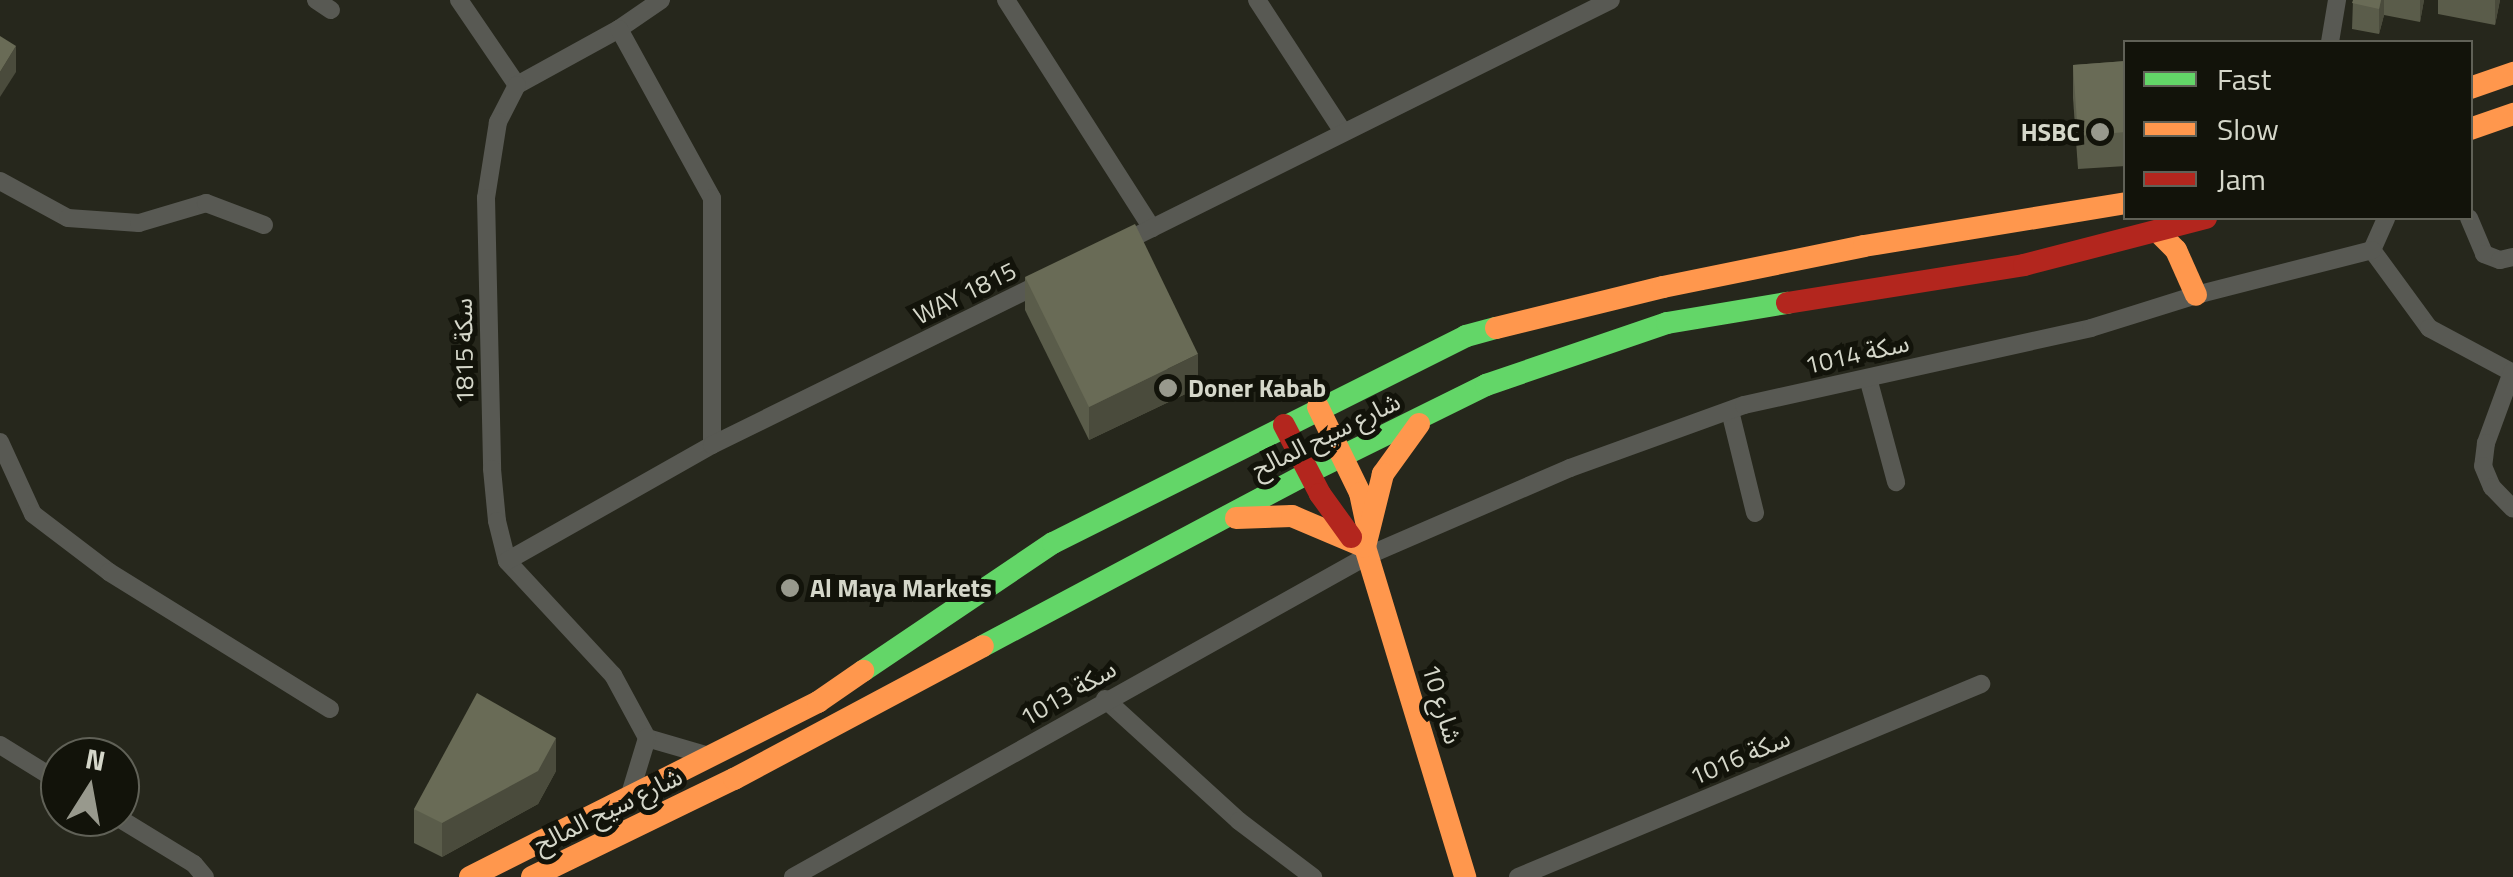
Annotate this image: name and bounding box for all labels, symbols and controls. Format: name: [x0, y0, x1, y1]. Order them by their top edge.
legend: [2123, 40, 2473, 220]
text: Fast: [2217, 56, 2271, 102]
text: Slow: [2217, 106, 2279, 152]
place label: HSBC: [2021, 117, 2080, 147]
marker: HSBC: [2089, 121, 2111, 143]
text: Jam: [2217, 156, 2266, 202]
street label: WAY 1815: [909, 255, 1021, 331]
street label: سكة 1815: [448, 298, 480, 404]
street label: سكة 1014: [1802, 327, 1912, 381]
place label: Doner Kabab: [1188, 373, 1326, 403]
marker: Doner Kabab: [1157, 377, 1179, 399]
street label: شارع سيح المالح: [1247, 386, 1405, 484]
place label: Al Maya Markets: [810, 573, 992, 603]
marker: Al Maya Markets: [779, 577, 801, 599]
street label: سكة 1013: [1015, 654, 1121, 732]
street label: شارع 10: [1416, 660, 1468, 748]
street label: سكة 1016: [1685, 722, 1795, 792]
text: N: [82, 736, 109, 782]
north arrow: [40, 737, 140, 837]
street label: شارع سيح المالح: [529, 761, 687, 859]

